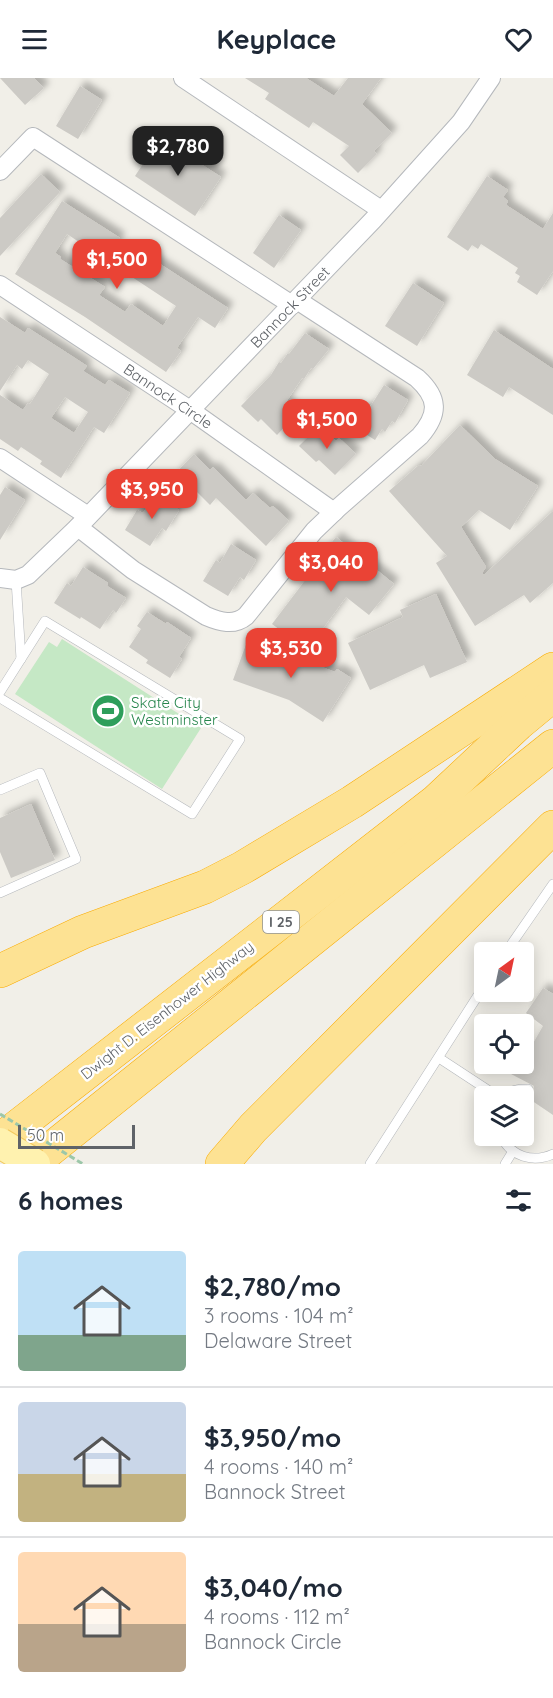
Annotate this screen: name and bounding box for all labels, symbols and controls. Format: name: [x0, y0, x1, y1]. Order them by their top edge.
text: Keyplace: [217, 22, 336, 56]
icon: menu: [18, 23, 51, 56]
icon: heart: [502, 23, 535, 56]
pin: $2,780: [129, 126, 227, 177]
text: $2,780: [146, 133, 210, 158]
pin: $1,500: [68, 239, 166, 290]
text: $1,500: [86, 246, 148, 271]
street label: Bannock Street: [246, 262, 334, 352]
street label: Bannock Circle: [120, 359, 216, 433]
pin: $1,500: [278, 399, 376, 450]
text: $1,500: [296, 406, 358, 431]
pin: $3,950: [103, 469, 201, 520]
text: $3,950: [120, 476, 184, 501]
pin: $3,040: [282, 542, 380, 593]
text: $3,040: [299, 549, 363, 574]
pin: $3,530: [242, 628, 340, 679]
text: $3,530: [260, 635, 322, 660]
sports icon: Skate City Westminster: [90, 693, 126, 729]
place label: Skate City Westminster: [131, 693, 218, 729]
road number: I 25: [263, 911, 299, 933]
street label: Dwight D. Eisenhower Highway: [77, 937, 257, 1083]
north arrow: [474, 942, 534, 1002]
map controls: [474, 942, 534, 1146]
button: locate: [474, 1014, 534, 1074]
button: layers: [474, 1086, 534, 1146]
scale bar: [18, 1122, 135, 1150]
text: 50 m: [27, 1125, 64, 1145]
text: 6 homes: [18, 1184, 123, 1217]
icon: filters: [502, 1184, 535, 1217]
text: $2,780/mo: [204, 1270, 341, 1303]
icon: home: [66, 1275, 138, 1347]
text: 3 rooms · 104 m²: [204, 1303, 354, 1328]
text: Delaware Street: [204, 1328, 352, 1353]
text: $3,950/mo: [204, 1421, 341, 1454]
icon: home: [66, 1426, 138, 1498]
text: 4 rooms · 140 m²: [204, 1454, 353, 1479]
text: Bannock Street: [204, 1479, 346, 1504]
text: $3,040/mo: [204, 1571, 343, 1604]
icon: home: [66, 1576, 138, 1648]
text: 4 rooms · 112 m²: [204, 1604, 350, 1629]
text: Bannock Circle: [204, 1629, 342, 1654]

